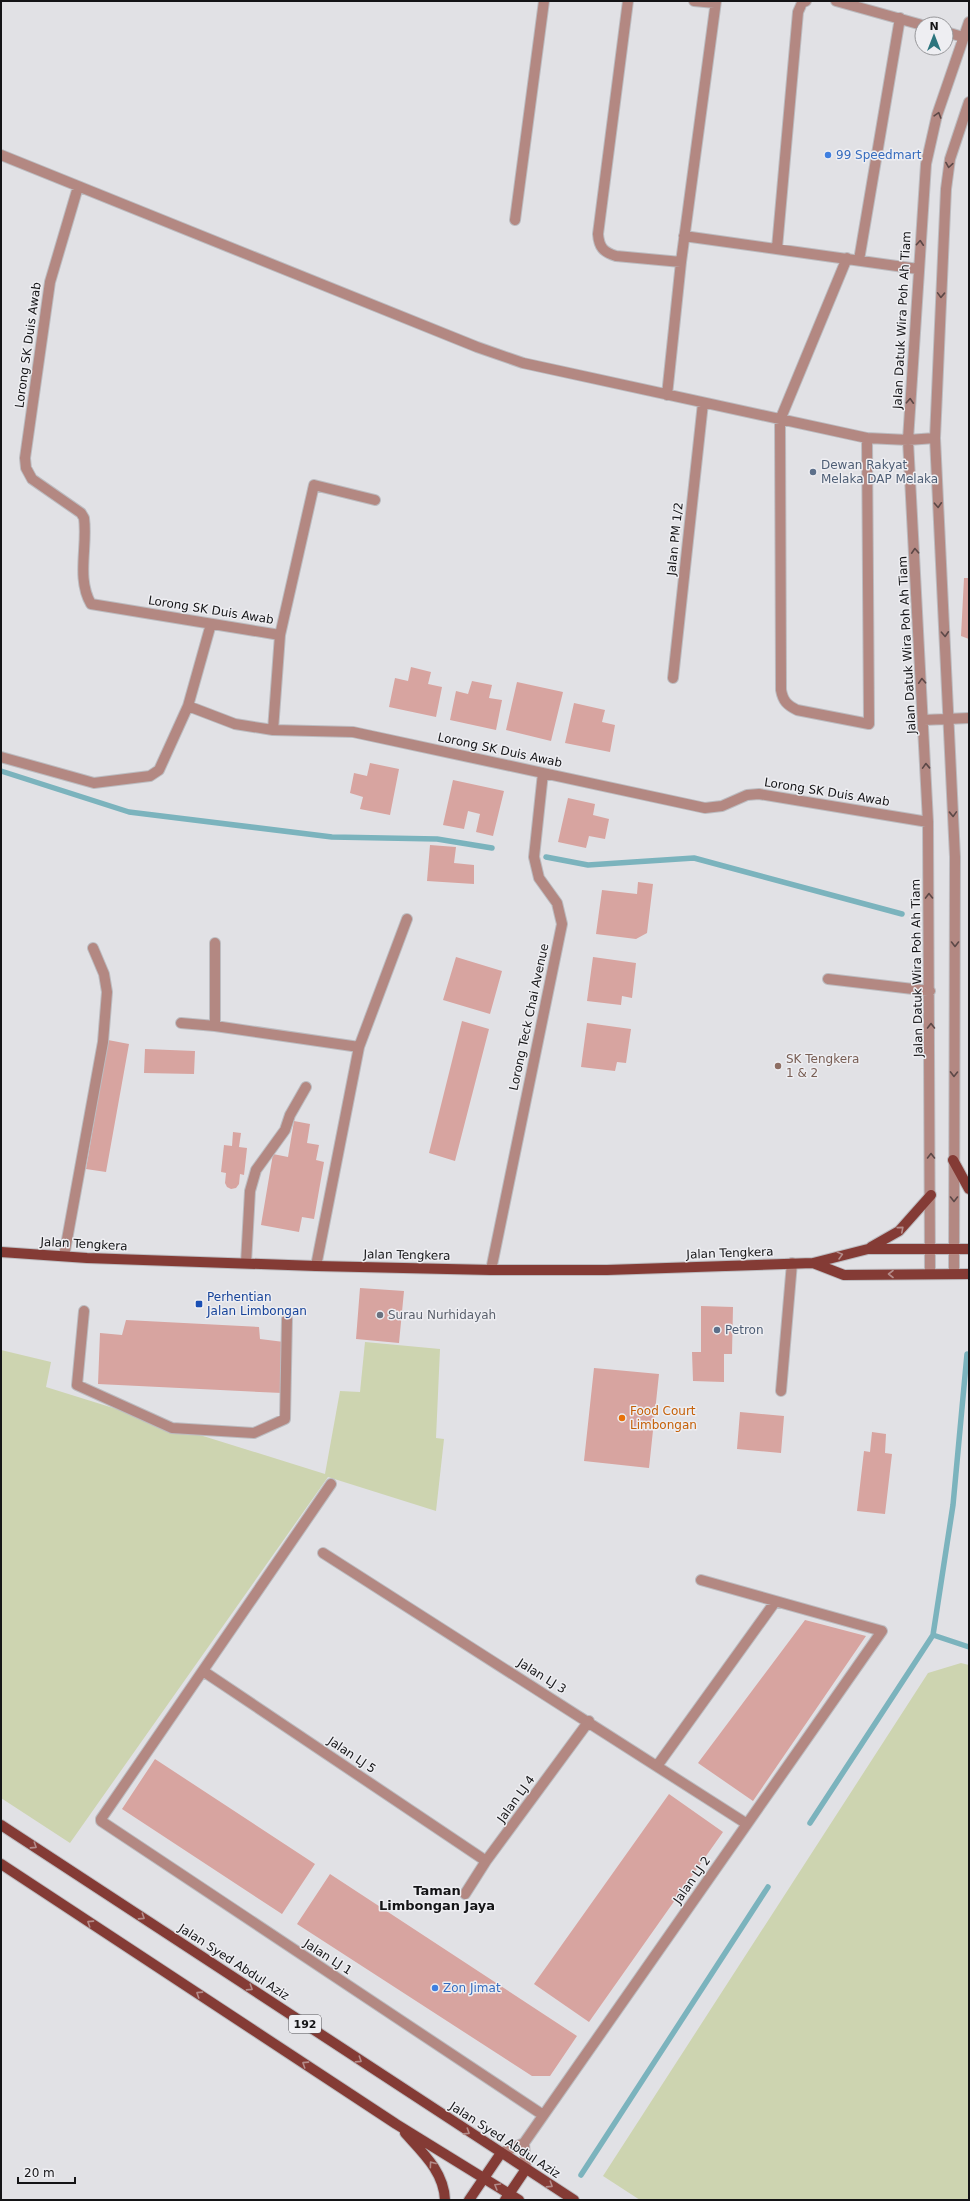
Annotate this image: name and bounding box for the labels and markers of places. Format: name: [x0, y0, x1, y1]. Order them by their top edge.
place label: 99 Speedmart: [836, 148, 922, 162]
marker: 99 Speedmart: [823, 150, 833, 160]
place label: Dewan Rakyat Melaka DAP Melaka: [821, 458, 938, 486]
marker: Dewan Rakyat Melaka DAP Melaka: [808, 467, 818, 477]
place label: SK Tengkera 1 & 2: [786, 1052, 859, 1080]
marker: SK Tengkera 1 & 2: [773, 1061, 783, 1071]
place label: Perhentian Jalan Limbongan: [206, 1290, 307, 1318]
marker: Perhentian Jalan Limbongan: [194, 1299, 204, 1309]
place label: Surau Nurhidayah: [388, 1308, 496, 1322]
marker: Surau Nurhidayah: [375, 1310, 385, 1320]
place label: Petron: [725, 1323, 764, 1337]
marker: Petron: [712, 1325, 722, 1335]
place label: Food Court Limbongan: [630, 1404, 697, 1432]
marker: Food Court Limbongan: [617, 1413, 627, 1423]
place label: Zon Jimat: [443, 1981, 501, 1995]
marker: Zon Jimat: [430, 1983, 440, 1993]

